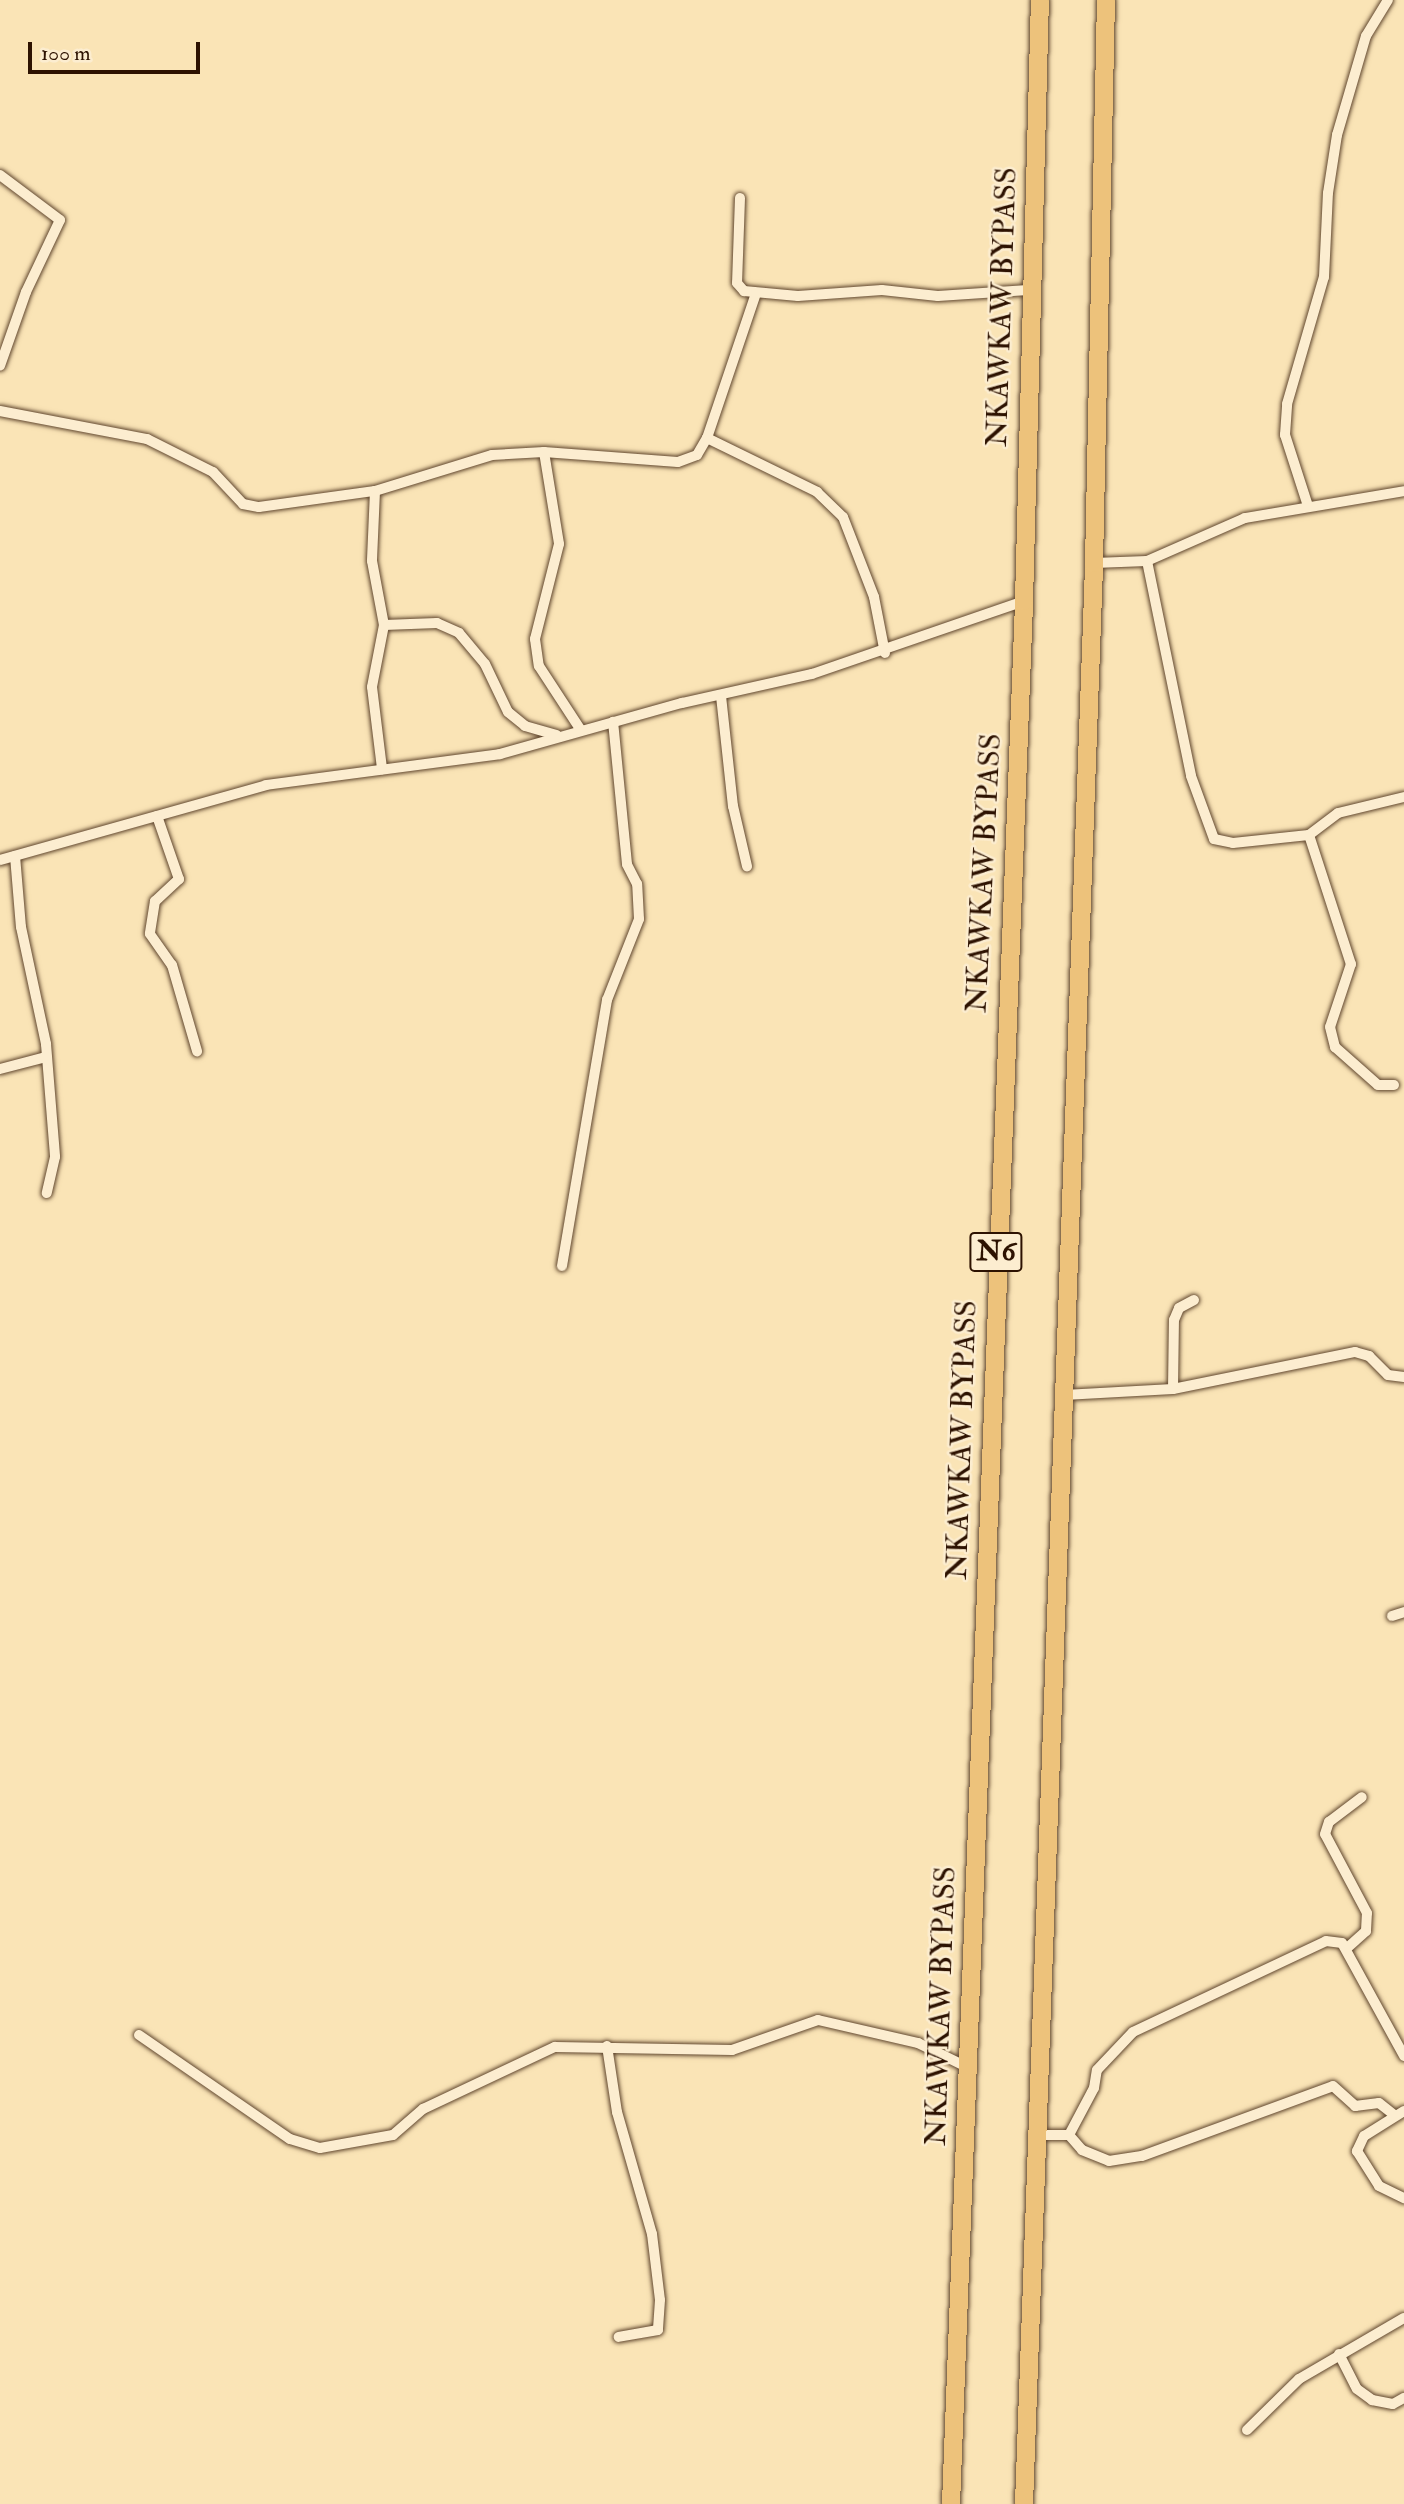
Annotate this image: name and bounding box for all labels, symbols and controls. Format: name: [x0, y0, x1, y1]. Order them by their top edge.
scale bar: [32, 28, 203, 72]
text: 100 m: [41, 40, 91, 67]
street label: NKAWKAW BYPASS: [979, 167, 1025, 447]
street label: NKAWKAW BYPASS: [959, 732, 1009, 1014]
road number: N6: [968, 1228, 1024, 1276]
street label: NKAWKAW BYPASS: [939, 1300, 985, 1580]
street label: NKAWKAW BYPASS: [918, 1866, 964, 2146]

